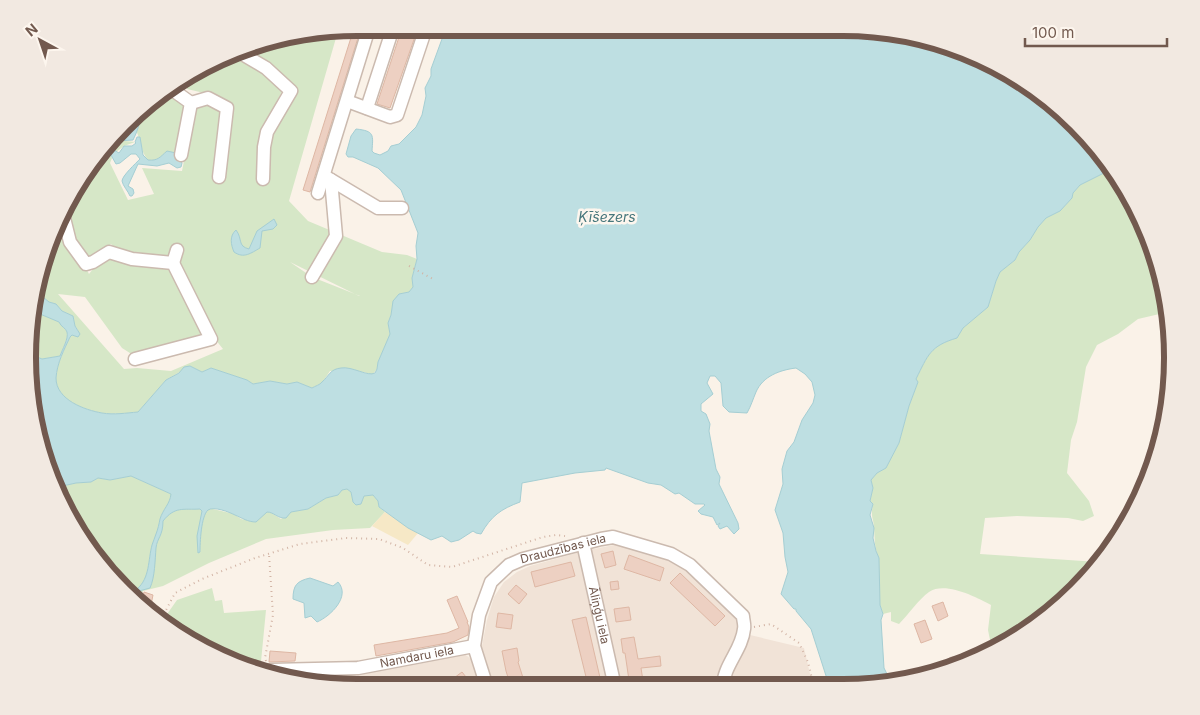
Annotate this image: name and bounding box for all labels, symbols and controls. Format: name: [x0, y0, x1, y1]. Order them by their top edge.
north arrow: [15, 15, 65, 65]
scale bar: [1025, 15, 1168, 47]
text: N: [22, 20, 41, 40]
text: 100 m: [1032, 23, 1074, 42]
water label: Ķīšezers: [578, 208, 636, 226]
street label: Draudzības iela: [519, 530, 607, 566]
street label: Āliņģu iela: [586, 585, 613, 645]
street label: Namdaru iela: [378, 642, 455, 671]

